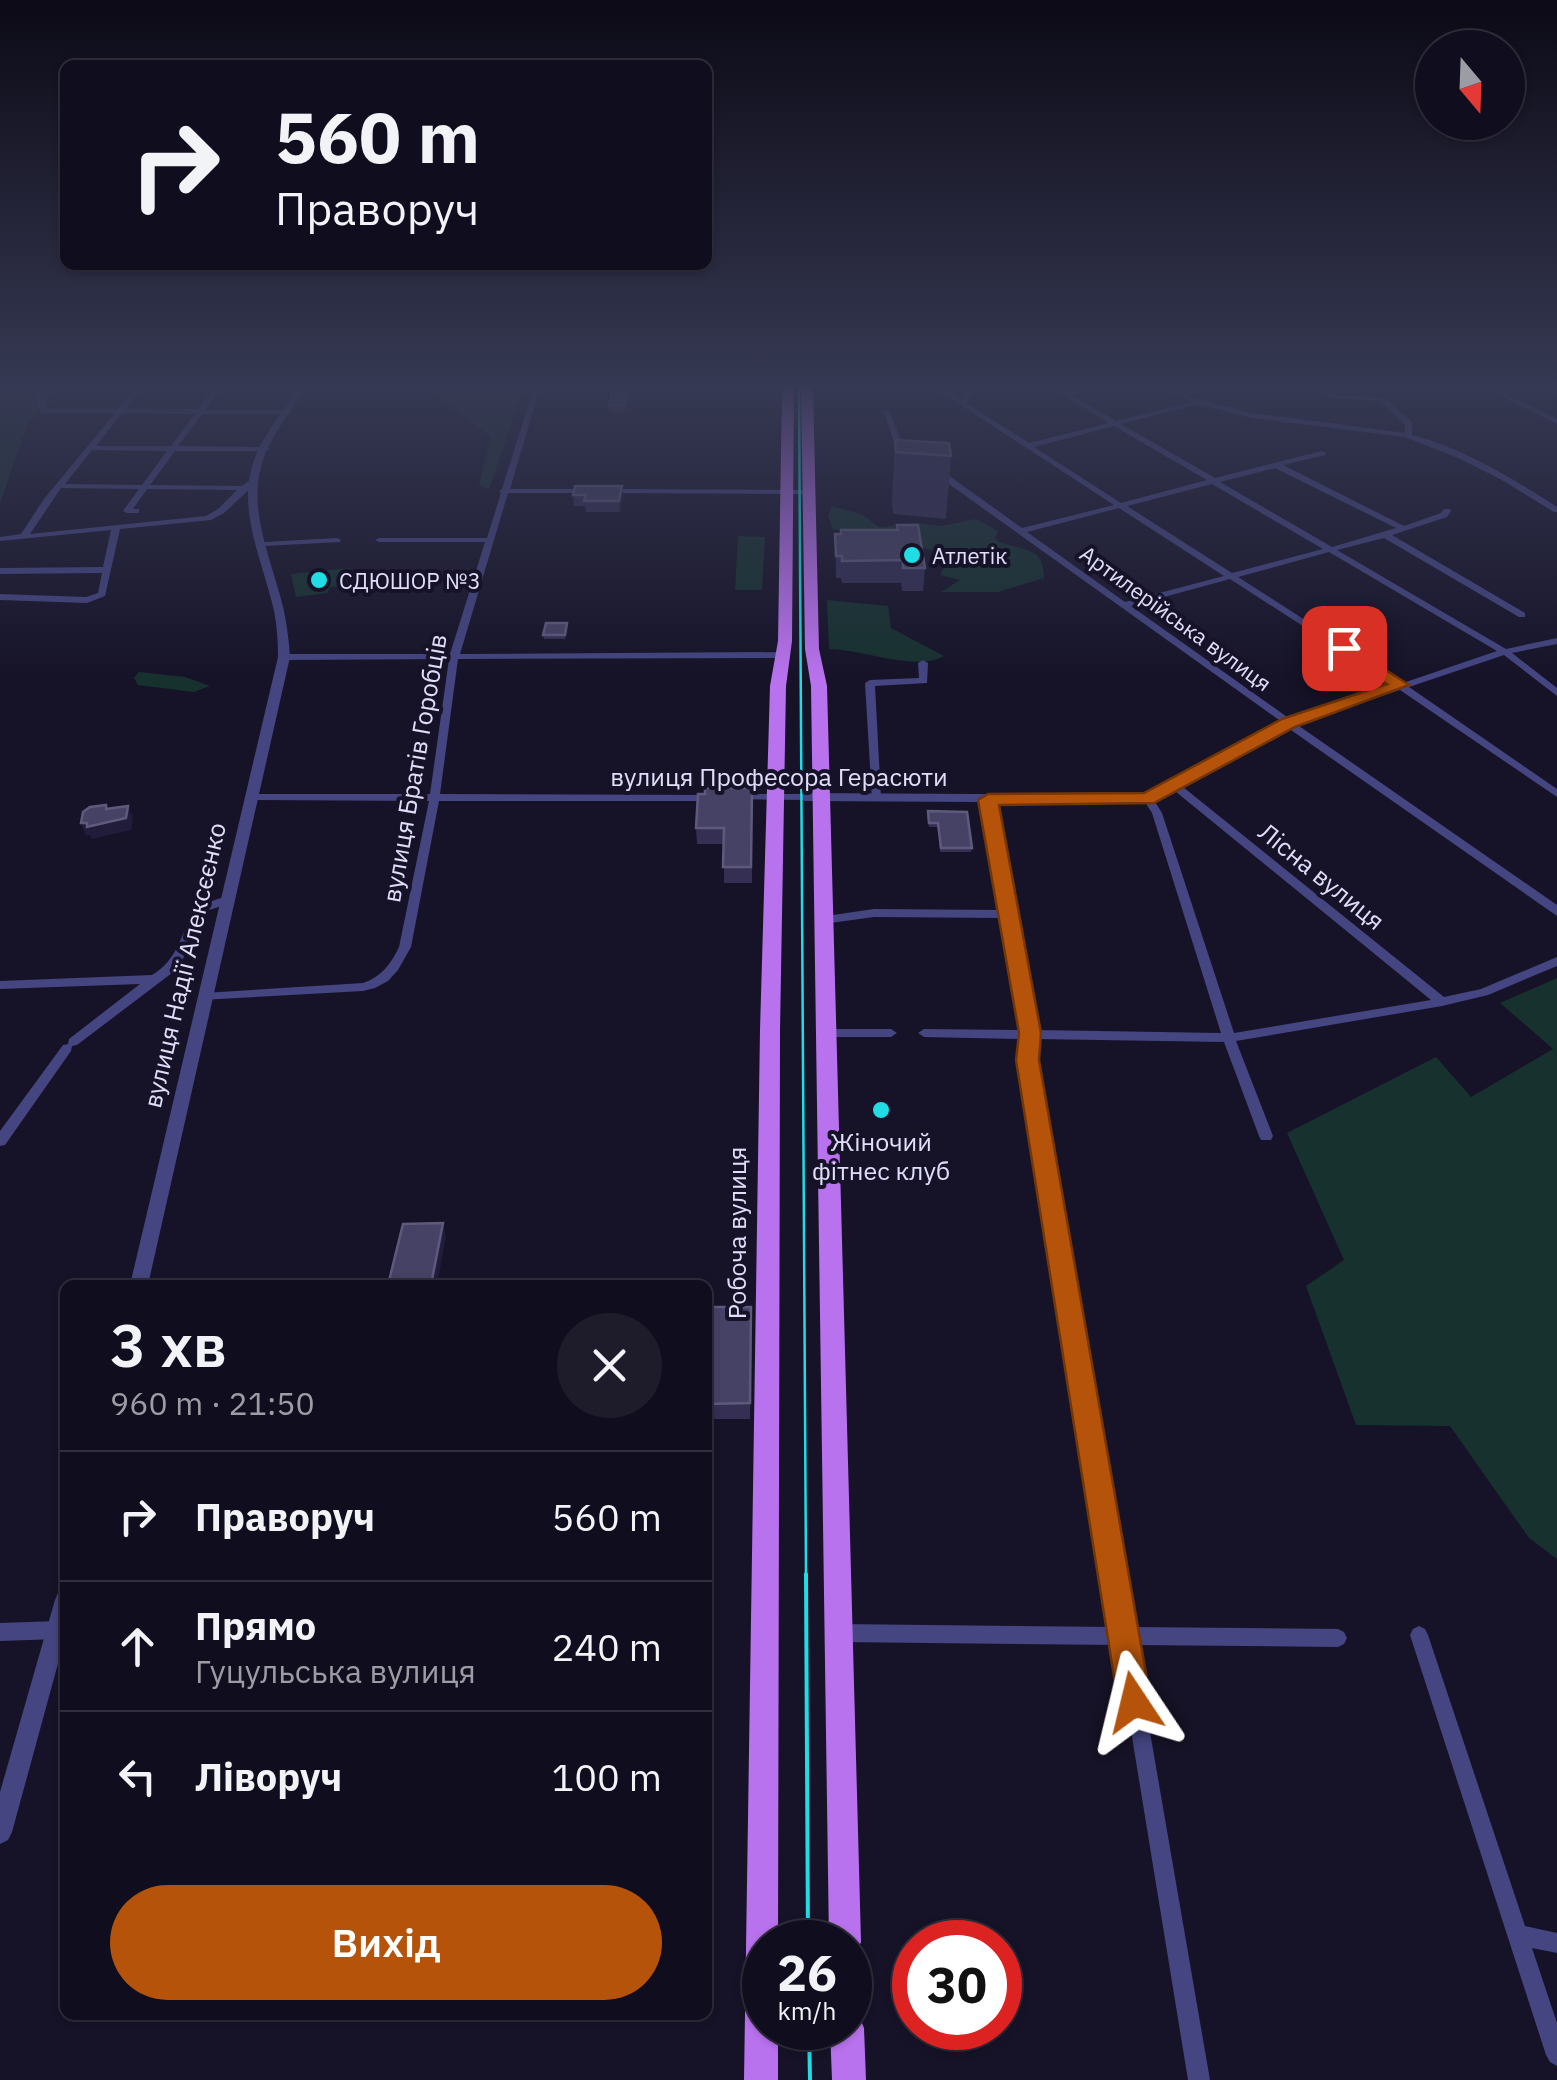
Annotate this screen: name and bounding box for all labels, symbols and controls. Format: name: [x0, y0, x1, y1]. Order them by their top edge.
north arrow: [1415, 30, 1525, 140]
map controls: [1415, 30, 1525, 140]
text: 560 m: [275, 91, 480, 182]
icon: right: [110, 100, 240, 230]
text: Праворуч: [275, 179, 479, 237]
street label: Артилерійська вулиця: [1074, 539, 1278, 697]
place label: Атлетік: [932, 541, 1007, 570]
marker: Атлетік: [901, 544, 923, 566]
place label: СДЮШОР №3: [339, 566, 481, 595]
marker: СДЮШОР №3: [308, 569, 330, 591]
pin: [1302, 606, 1387, 691]
icon: arrive: [1317, 621, 1372, 676]
street label: вулиця Братів Горобців: [374, 631, 454, 905]
street label: вулиця Професора Герасюти: [610, 760, 948, 793]
street label: Лісна вулиця: [1252, 815, 1392, 937]
street label: вулиця Надії Алексєєнко: [135, 819, 233, 1111]
marker: Жіночий фітнес клуб: [870, 1099, 892, 1121]
place label: Жіночий фітнес клуб: [812, 1125, 950, 1187]
street label: Робоча вулиця: [720, 1147, 753, 1319]
text: 3 хв: [110, 1305, 227, 1384]
button: close: [557, 1313, 662, 1418]
text: 960 m · 21:50: [110, 1382, 315, 1424]
icon: right: [110, 1489, 165, 1544]
text: Праворуч: [195, 1492, 375, 1541]
text: 560 m: [551, 1492, 662, 1541]
text: Прямо: [195, 1601, 316, 1650]
icon: ahead: [110, 1619, 165, 1674]
text: 240 m: [551, 1622, 662, 1671]
text: Гуцульська вулиця: [195, 1650, 476, 1692]
position arrow: [1082, 1650, 1186, 1754]
icon: left: [110, 1749, 165, 1804]
text: Ліворуч: [195, 1752, 342, 1801]
text: 100 m: [551, 1752, 662, 1801]
button: Вихід: [110, 1885, 662, 2000]
speed limit sign: 30: [892, 1920, 1022, 2050]
text: 26: [777, 1940, 837, 2005]
text: km/h: [778, 1994, 836, 2027]

